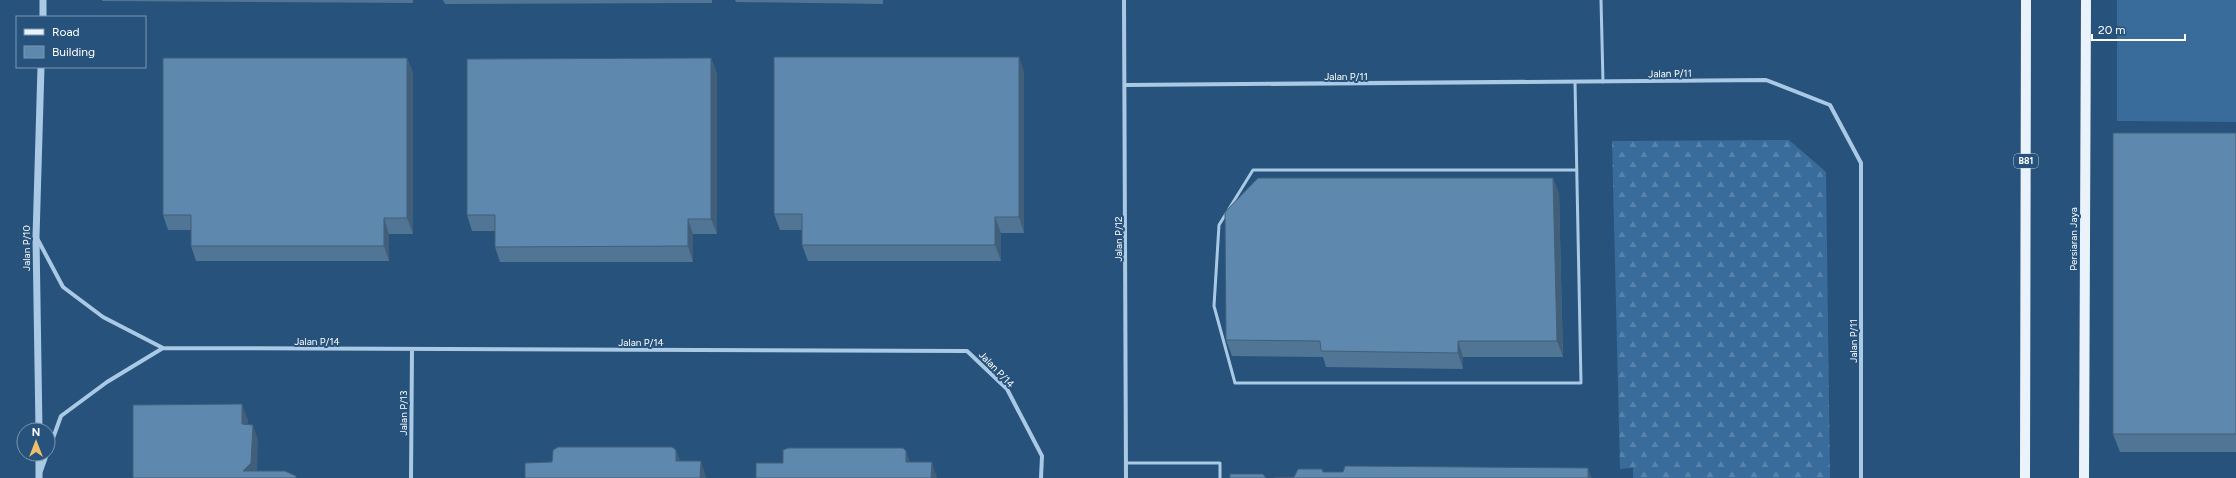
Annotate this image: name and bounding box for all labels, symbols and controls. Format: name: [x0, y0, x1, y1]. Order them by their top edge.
legend: [16, 16, 146, 68]
scale bar: [2092, 16, 2185, 42]
text: 20 m: [2098, 23, 2126, 37]
text: Road: [52, 25, 80, 39]
text: Building: [52, 45, 95, 59]
street label: Jalan P/11: [1648, 67, 1692, 80]
street label: Jalan P/11: [1324, 70, 1368, 83]
road number: B81: [2014, 154, 2038, 168]
street label: Persiaran Jaya: [2067, 207, 2080, 271]
street label: Jalan P/12: [1112, 217, 1125, 262]
street label: Jalan P/10: [20, 225, 33, 271]
street label: Jalan P/11: [1847, 319, 1860, 363]
street label: Jalan P/14: [294, 335, 340, 348]
street label: Jalan P/14: [618, 336, 664, 349]
street label: Jalan P/14: [976, 348, 1017, 390]
street label: Jalan P/13: [397, 391, 410, 435]
north arrow: [16, 422, 56, 462]
text: N: [32, 426, 40, 439]

